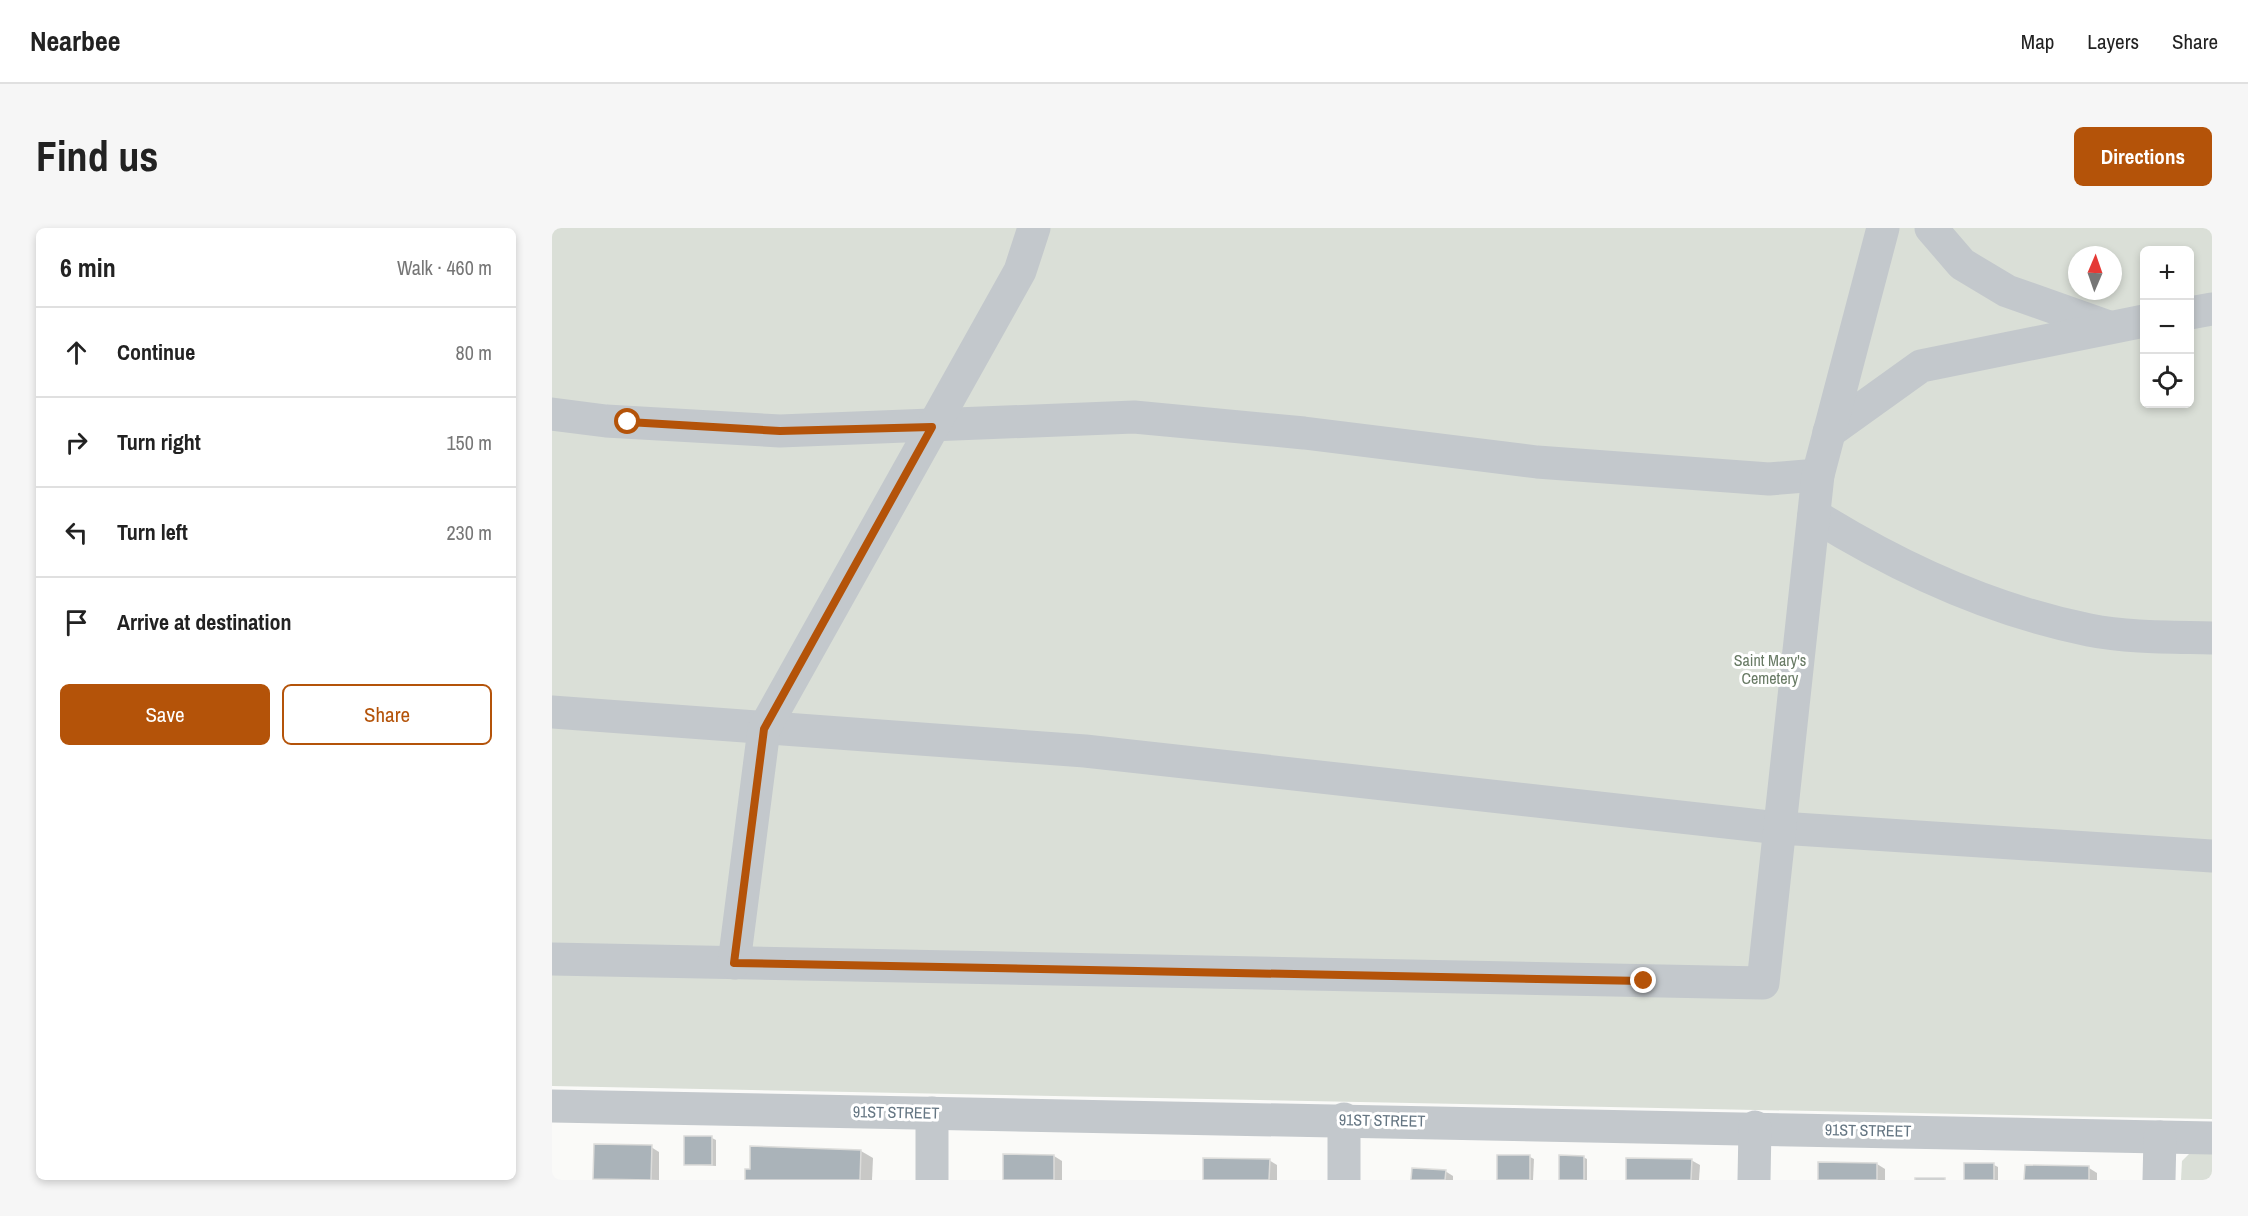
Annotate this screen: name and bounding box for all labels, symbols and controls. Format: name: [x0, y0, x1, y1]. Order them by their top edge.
text: Nearbee: [30, 22, 121, 60]
text: Map: [2021, 27, 2054, 56]
text: Layers: [2087, 27, 2139, 56]
text: Share: [2172, 27, 2218, 56]
button: Directions: [2074, 127, 2212, 186]
text: Find us: [36, 128, 158, 184]
north arrow: [2068, 246, 2122, 300]
map controls: [2140, 246, 2194, 408]
button: +: [2140, 246, 2194, 300]
text: 6 min: [60, 250, 116, 285]
text: Walk · 460 m: [397, 254, 492, 281]
button: −: [2140, 300, 2194, 354]
icon: ahead: [60, 336, 93, 369]
text: Continue: [117, 337, 195, 367]
text: 80 m: [456, 339, 492, 366]
button: locate: [2140, 354, 2194, 408]
route start: [614, 408, 640, 434]
icon: right: [60, 426, 93, 459]
text: Turn right: [117, 427, 201, 457]
text: 150 m: [446, 429, 492, 456]
icon: left: [60, 516, 93, 549]
text: Turn left: [117, 517, 188, 547]
text: 230 m: [446, 519, 492, 546]
icon: arrive: [60, 606, 93, 639]
text: Arrive at destination: [117, 607, 291, 637]
park label: Saint Mary's Cemetery: [1734, 649, 1806, 689]
button: Save: [60, 684, 270, 745]
button: Share: [282, 684, 492, 745]
route end: [1630, 967, 1656, 993]
street label: 91ST STREET: [853, 1100, 939, 1124]
street label: 91ST STREET: [1339, 1108, 1425, 1132]
street label: 91ST STREET: [1825, 1118, 1911, 1142]

